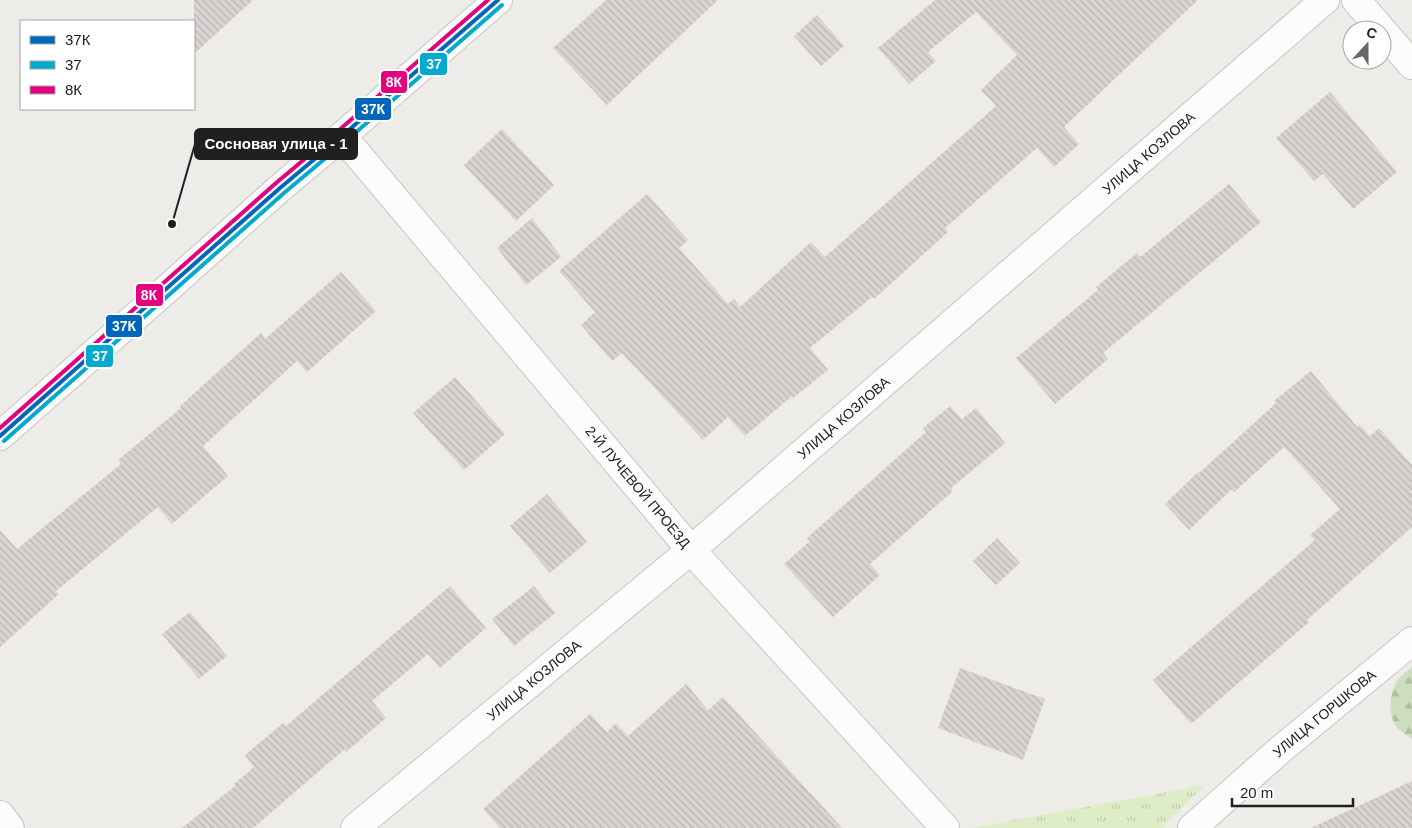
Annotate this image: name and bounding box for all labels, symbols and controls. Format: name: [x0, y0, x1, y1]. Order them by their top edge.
legend: [20, 20, 195, 110]
north arrow: [1342, 20, 1392, 70]
text: С: [1364, 24, 1379, 42]
text: 37К: [65, 31, 91, 48]
line badge: 37: [419, 52, 448, 76]
text: 37: [65, 56, 82, 73]
text: 37: [426, 56, 442, 72]
line badge: 8К: [380, 70, 408, 94]
text: 8К: [386, 74, 403, 90]
text: 8К: [65, 81, 82, 98]
line badge: 37К: [354, 97, 392, 121]
text: 37К: [361, 101, 386, 117]
street label: УЛИЦА КОЗЛОВА: [1099, 108, 1199, 197]
callout: Сосновая улица - 1: [195, 129, 357, 159]
text: Сосновая улица - 1: [205, 135, 347, 152]
line badge: 8К: [135, 283, 164, 307]
text: 8К: [141, 287, 158, 303]
line badge: 37К: [105, 314, 143, 338]
text: 37К: [112, 318, 137, 334]
line badge: 37: [85, 344, 114, 368]
text: 37: [92, 348, 108, 364]
street label: УЛИЦА КОЗЛОВА: [794, 373, 893, 462]
street label: 2-Й ЛУЧЕВОЙ ПРОЕЗД: [582, 423, 694, 551]
street label: УЛИЦА КОЗЛОВА: [484, 636, 584, 723]
street label: УЛИЦА ГОРШКОВА: [1270, 666, 1379, 760]
scale bar: [1232, 776, 1353, 808]
text: 20 m: [1240, 784, 1273, 801]

